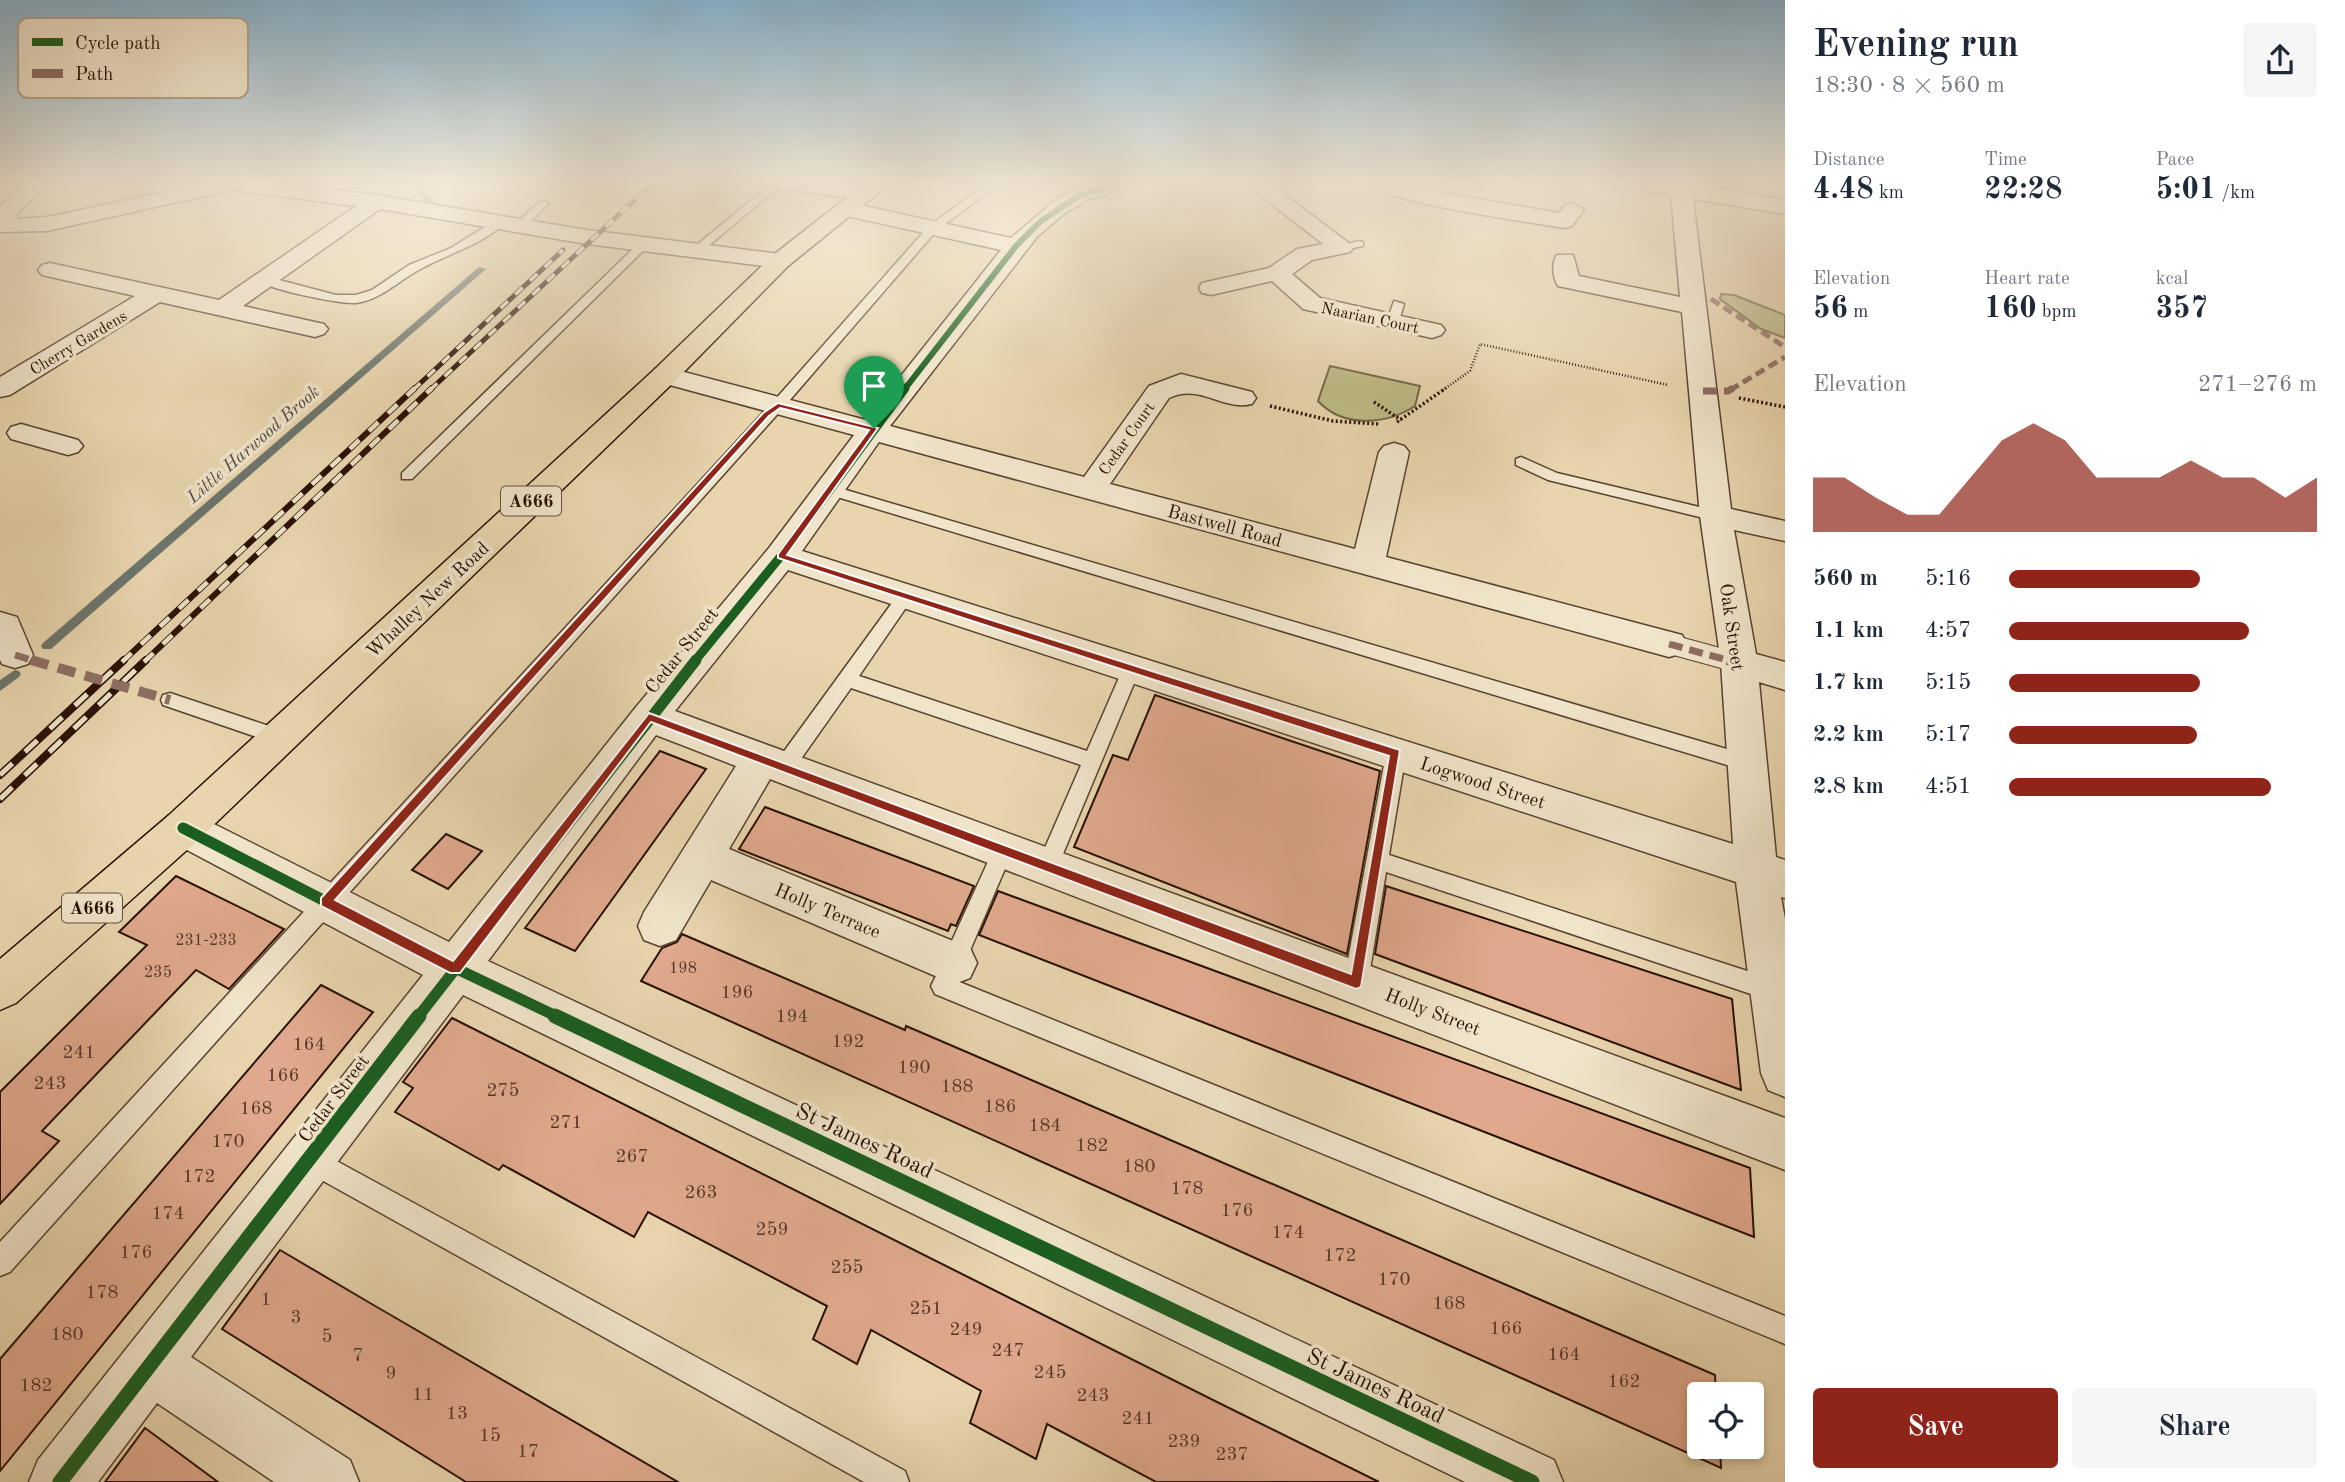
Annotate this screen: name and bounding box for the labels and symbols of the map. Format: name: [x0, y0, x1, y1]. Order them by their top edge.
legend: [18, 18, 248, 98]
text: Cycle path: [75, 35, 161, 54]
text: Path: [75, 66, 113, 85]
street label: Naarian Court: [1319, 301, 1420, 337]
street label: Cherry Gardens: [28, 308, 130, 379]
pin: [844, 356, 904, 428]
water label: Little Harwood Brook: [183, 382, 323, 508]
street label: Cedar Court: [1097, 400, 1159, 478]
road number: A666: [501, 486, 561, 516]
street label: Bastwell Road: [1165, 503, 1284, 552]
street label: Whalley New Road: [364, 539, 494, 662]
street label: Oak Street: [1715, 582, 1746, 672]
street label: Cedar Street: [643, 605, 723, 698]
street label: Logwood Street: [1417, 755, 1547, 814]
street label: Holly Terrace: [771, 881, 883, 943]
road number: A666: [62, 894, 122, 923]
house number: 231-233: [175, 933, 237, 949]
house number: 198: [669, 961, 697, 977]
house number: 235: [144, 965, 172, 981]
house number: 196: [720, 984, 754, 1003]
street label: Holly Street: [1382, 986, 1482, 1040]
house number: 194: [775, 1008, 809, 1027]
house number: 192: [831, 1033, 865, 1052]
house number: 164: [292, 1036, 326, 1055]
house number: 241: [62, 1044, 96, 1063]
street label: Cedar Street: [296, 1052, 374, 1147]
house number: 190: [897, 1059, 931, 1078]
house number: 166: [266, 1067, 300, 1086]
house number: 243: [33, 1075, 67, 1094]
house number: 188: [940, 1078, 974, 1097]
house number: 275: [486, 1082, 520, 1101]
house number: 186: [983, 1098, 1017, 1117]
street label: St James Road: [792, 1099, 937, 1183]
house number: 168: [239, 1100, 273, 1119]
house number: 271: [549, 1114, 583, 1133]
house number: 184: [1028, 1117, 1062, 1136]
house number: 170: [211, 1133, 245, 1152]
house number: 182: [1075, 1137, 1109, 1156]
house number: 267: [615, 1148, 649, 1167]
house number: 180: [1122, 1158, 1156, 1177]
house number: 172: [182, 1168, 216, 1187]
house number: 178: [1170, 1180, 1204, 1199]
house number: 263: [684, 1184, 718, 1203]
house number: 176: [1220, 1202, 1254, 1221]
house number: 174: [151, 1205, 185, 1224]
house number: 259: [755, 1221, 789, 1240]
house number: 174: [1271, 1224, 1305, 1243]
house number: 176: [119, 1244, 153, 1263]
house number: 172: [1323, 1247, 1357, 1266]
house number: 255: [830, 1259, 864, 1278]
house number: 170: [1377, 1271, 1411, 1290]
house number: 178: [85, 1284, 119, 1303]
house number: 1: [260, 1291, 272, 1310]
house number: 168: [1432, 1295, 1466, 1314]
house number: 251: [909, 1300, 943, 1319]
house number: 3: [290, 1309, 302, 1328]
house number: 166: [1489, 1320, 1523, 1339]
house number: 249: [949, 1321, 983, 1340]
house number: 180: [50, 1326, 84, 1345]
house number: 5: [321, 1328, 333, 1347]
house number: 247: [991, 1342, 1025, 1361]
street label: St James Road: [1303, 1344, 1448, 1428]
house number: 164: [1547, 1346, 1581, 1365]
house number: 7: [352, 1347, 364, 1366]
house number: 245: [1033, 1364, 1067, 1383]
house number: 9: [385, 1365, 397, 1384]
house number: 162: [1607, 1373, 1641, 1392]
house number: 182: [19, 1377, 53, 1396]
house number: 11: [412, 1386, 434, 1405]
house number: 243: [1076, 1387, 1110, 1406]
house number: 13: [446, 1405, 468, 1424]
house number: 241: [1121, 1410, 1155, 1429]
house number: 15: [479, 1427, 501, 1446]
house number: 239: [1167, 1433, 1201, 1452]
house number: 17: [517, 1443, 539, 1462]
house number: 237: [1215, 1446, 1249, 1465]

